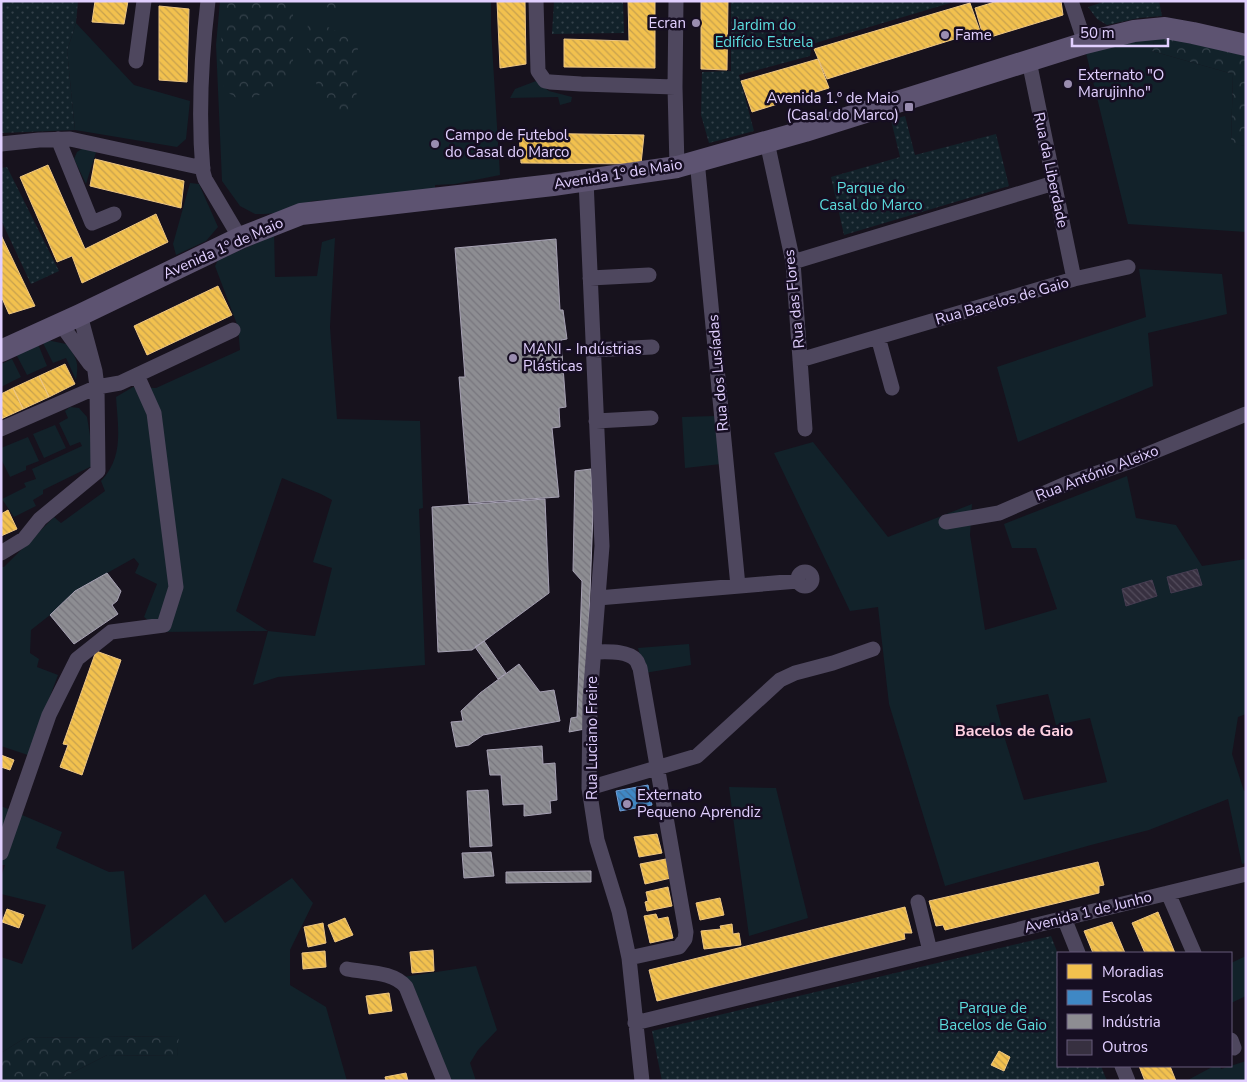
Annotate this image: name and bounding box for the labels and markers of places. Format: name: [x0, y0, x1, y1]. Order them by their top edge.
place label: Ecran: [649, 13, 686, 33]
marker: Ecran: [690, 17, 702, 29]
place label: Fame: [955, 25, 992, 45]
marker: Fame: [939, 29, 951, 41]
place label: Externato "O Marujinho": [1078, 65, 1164, 102]
marker: Externato "O Marujinho": [1062, 78, 1074, 90]
place label: Avenida 1.º de Maio (Casal do Marco): [767, 88, 899, 125]
marker: Avenida 1.º de Maio (Casal do Marco): [903, 101, 915, 113]
place label: Campo de Futebol do Casal do Marco: [445, 125, 569, 162]
marker: Campo de Futebol do Casal do Marco: [429, 138, 441, 150]
place label: MANI - Indústrias Plásticas: [523, 339, 642, 376]
marker: MANI - Indústrias Plásticas: [507, 352, 519, 364]
place label: Externato Pequeno Aprendiz: [637, 785, 761, 822]
marker: Externato Pequeno Aprendiz: [621, 798, 633, 810]

